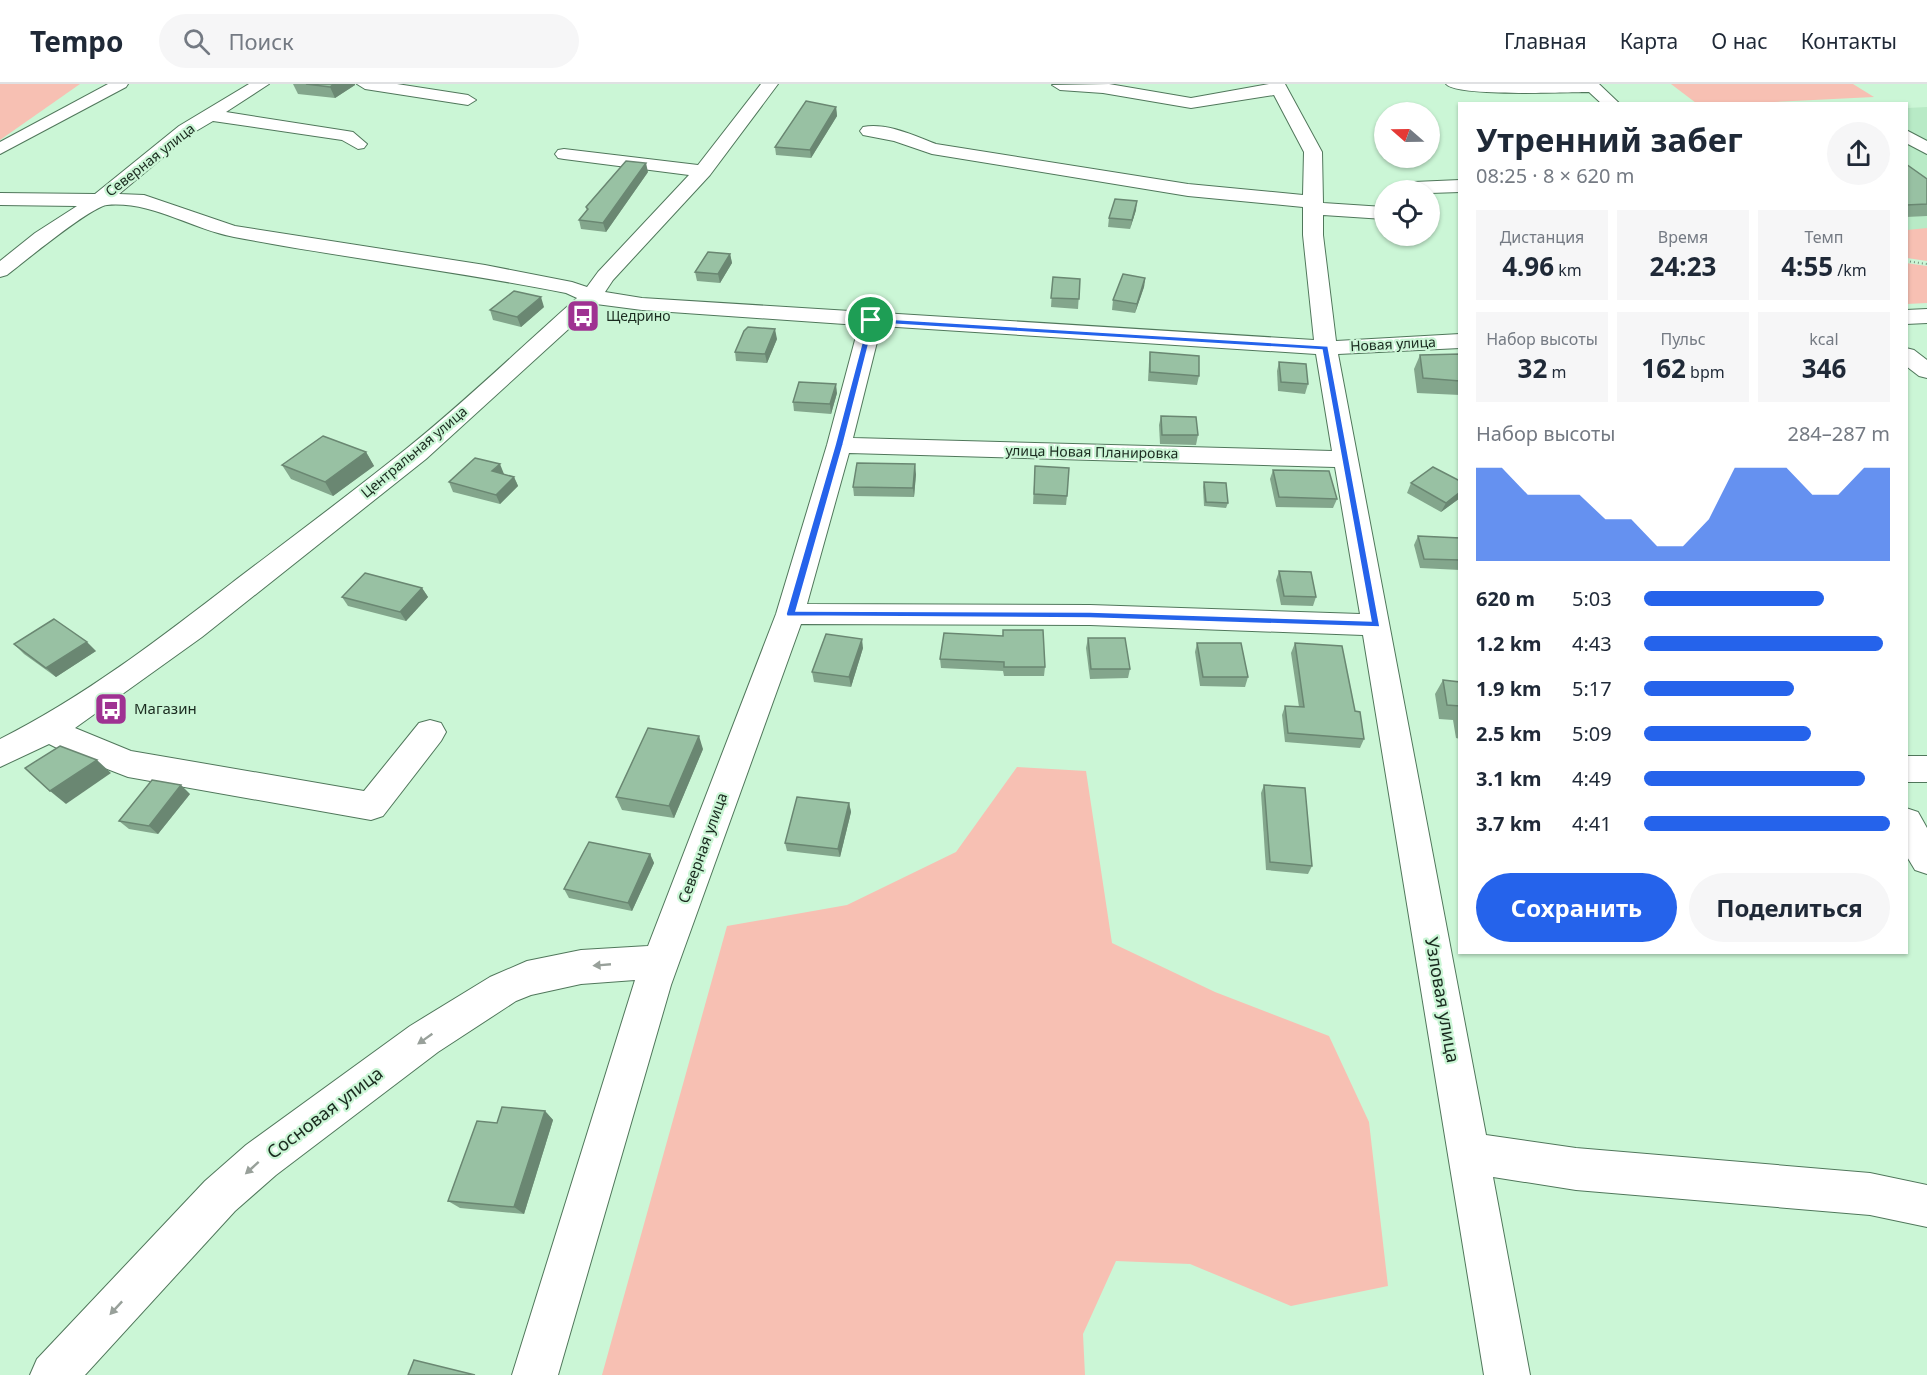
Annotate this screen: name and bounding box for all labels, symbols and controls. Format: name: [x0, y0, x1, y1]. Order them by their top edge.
search box: [159, 14, 579, 68]
text: Tempo: [30, 22, 123, 60]
icon: search: [180, 25, 213, 58]
text: Поиск: [228, 26, 294, 56]
text: Главная: [1504, 27, 1587, 55]
text: Карта: [1620, 27, 1678, 55]
text: О нас: [1711, 27, 1768, 55]
text: Контакты: [1801, 27, 1897, 55]
north arrow: [1374, 102, 1440, 168]
map controls: [1374, 102, 1440, 246]
text: Утренний забег: [1476, 117, 1743, 162]
street label: Северная улица: [101, 119, 198, 201]
button: share: [1827, 122, 1890, 185]
text: 08:25 · 8 × 620 m: [1476, 162, 1634, 189]
button: locate: [1374, 180, 1440, 246]
text: Дистанция: [1500, 226, 1584, 248]
text: Время: [1658, 226, 1708, 248]
text: Темп: [1804, 226, 1844, 248]
text: 4.96: [1502, 248, 1554, 284]
text: 24:23: [1650, 248, 1716, 284]
text: 4:55: [1781, 248, 1833, 284]
text: km: [1554, 259, 1582, 281]
text: /km: [1833, 259, 1867, 281]
pin: [845, 294, 896, 345]
bus stop icon: Щедрино: [565, 298, 601, 334]
icon: arrive: [854, 303, 887, 336]
place label: Щедрино: [606, 306, 671, 325]
text: Набор высоты: [1486, 328, 1598, 350]
text: Пульс: [1660, 328, 1706, 350]
text: kcal: [1809, 328, 1839, 350]
street label: Новая улица: [1350, 332, 1436, 355]
text: 32: [1518, 350, 1547, 386]
text: 162: [1641, 350, 1686, 386]
text: 346: [1802, 350, 1846, 386]
text: m: [1547, 361, 1566, 383]
text: bpm: [1686, 361, 1725, 383]
street label: Центральная улица: [357, 402, 471, 502]
text: Набор высоты: [1476, 420, 1615, 447]
text: 284–287 m: [1787, 420, 1890, 447]
street label: улица Новая Планировка: [1006, 440, 1178, 463]
text: 620 m: [1476, 585, 1535, 612]
text: 5:03: [1572, 585, 1612, 612]
text: 1.2 km: [1476, 630, 1542, 657]
text: 4:43: [1572, 630, 1612, 657]
text: 1.9 km: [1476, 675, 1542, 702]
text: 5:17: [1572, 675, 1612, 702]
bus stop icon: Магазин: [93, 691, 129, 727]
place label: Магазин: [134, 698, 197, 718]
text: 2.5 km: [1476, 720, 1542, 747]
text: 5:09: [1572, 720, 1612, 747]
text: 3.1 km: [1476, 765, 1542, 792]
text: 4:49: [1572, 765, 1612, 792]
street label: Северная улица: [673, 790, 731, 906]
text: 3.7 km: [1476, 810, 1542, 837]
text: 4:41: [1572, 810, 1612, 837]
button: Сохранить: [1476, 873, 1677, 942]
button: Поделиться: [1689, 873, 1890, 942]
street label: Узловая улица: [1420, 935, 1466, 1064]
one-way arrow: [592, 960, 611, 970]
one-way arrow: [417, 1033, 433, 1044]
street label: Сосновая улица: [262, 1061, 387, 1164]
one-way arrow: [245, 1161, 260, 1174]
one-way arrow: [110, 1300, 124, 1314]

